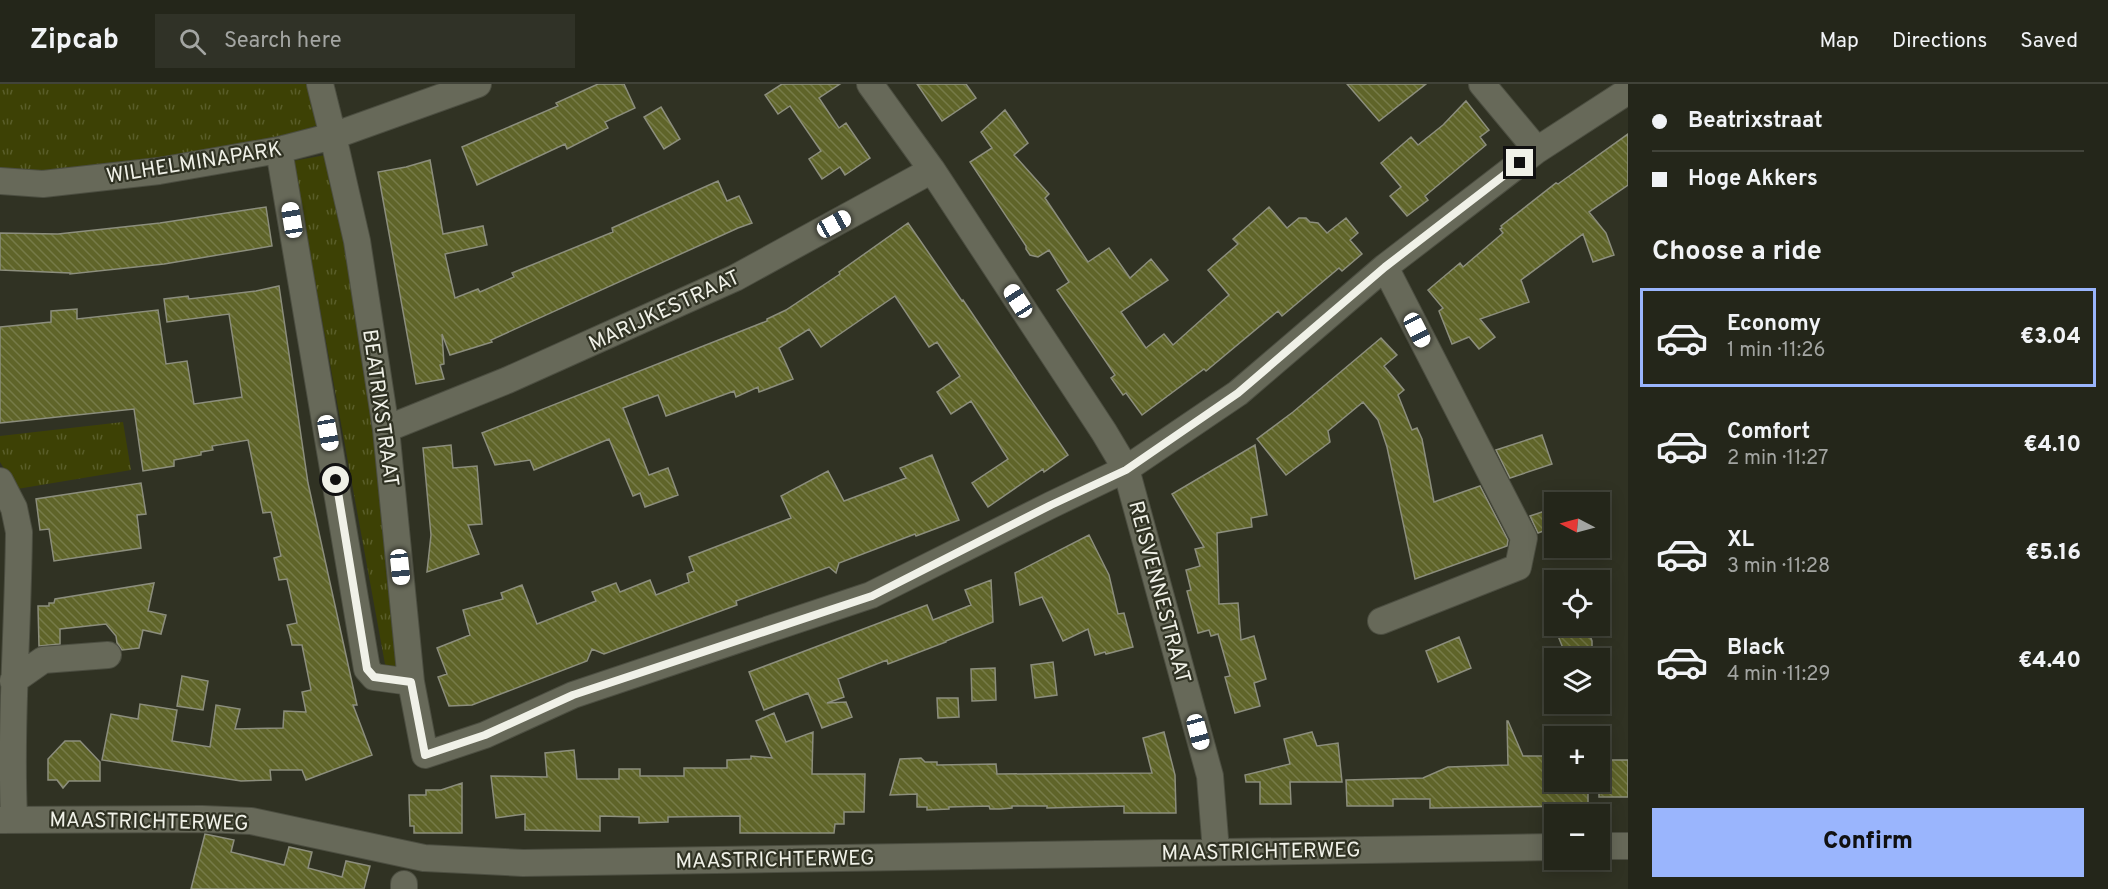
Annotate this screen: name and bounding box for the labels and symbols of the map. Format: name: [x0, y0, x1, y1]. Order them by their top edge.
street label: WILHELMINAPARK: [104, 136, 284, 191]
route end: [1506, 149, 1533, 176]
car: [280, 201, 304, 239]
car: [814, 207, 854, 241]
street label: MARIJKESTRAAT: [585, 264, 745, 358]
car: [1001, 281, 1035, 321]
car: [1401, 310, 1433, 350]
street label: BEATRIXSTRAAT: [355, 328, 404, 489]
car: [316, 414, 340, 452]
route start: [322, 466, 349, 493]
north arrow: [1544, 492, 1610, 558]
street label: REISVENNESTRAAT: [1121, 498, 1196, 687]
car: [389, 548, 411, 586]
car: [1185, 712, 1211, 752]
street label: MAASTRICHTERWEG: [49, 807, 249, 838]
street label: MAASTRICHTERWEG: [1161, 837, 1361, 868]
street label: MAASTRICHTERWEG: [675, 845, 875, 876]

